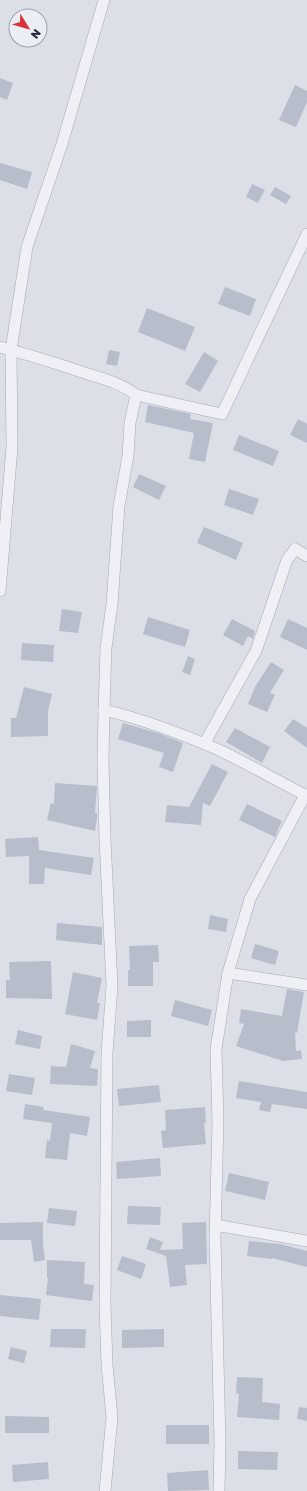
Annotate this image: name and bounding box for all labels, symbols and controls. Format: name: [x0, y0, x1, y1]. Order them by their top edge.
north arrow: [8, 8, 48, 48]
text: N: [29, 27, 44, 42]

